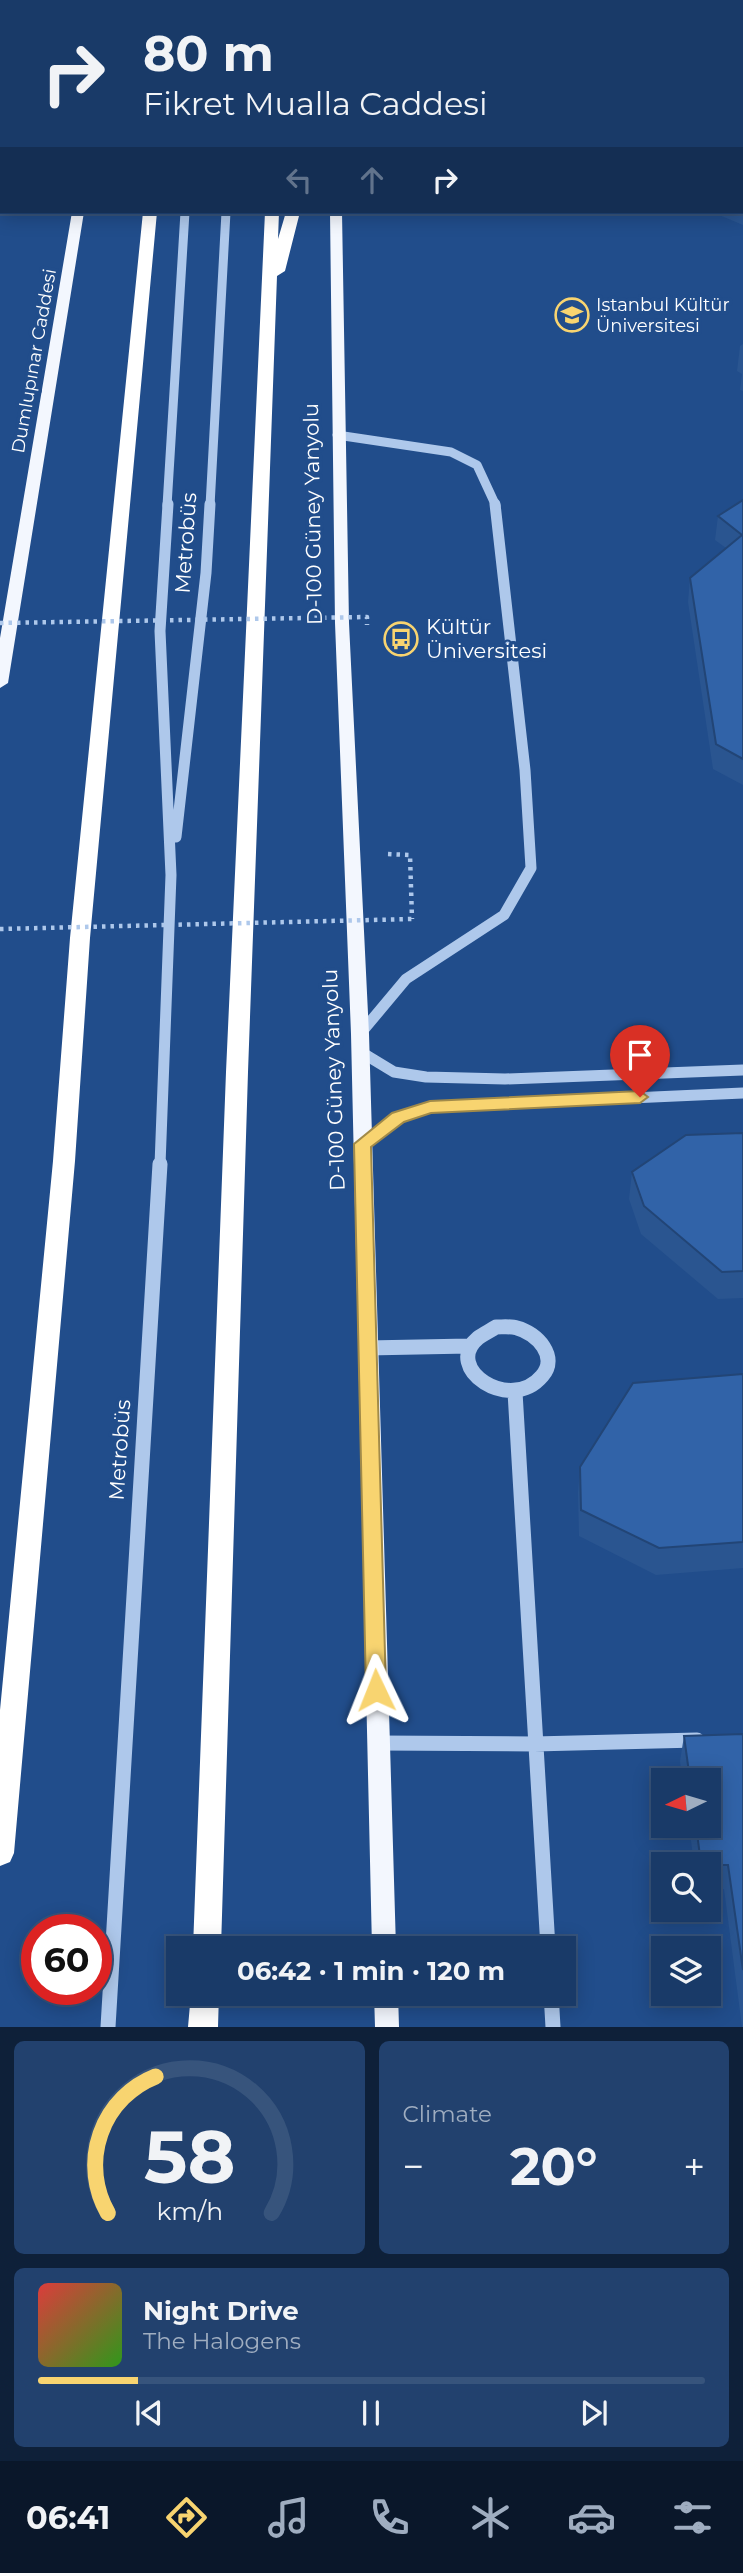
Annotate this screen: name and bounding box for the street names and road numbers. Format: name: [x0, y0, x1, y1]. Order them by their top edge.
street label: Dumlupınar Caddesi: [7, 267, 61, 455]
street label: D-100 Güney Yanyolu: [298, 403, 327, 625]
street label: Metrobüs: [170, 492, 202, 594]
street label: D-100 Güney Yanyolu: [317, 969, 350, 1191]
street label: Metrobüs: [104, 1399, 136, 1501]

